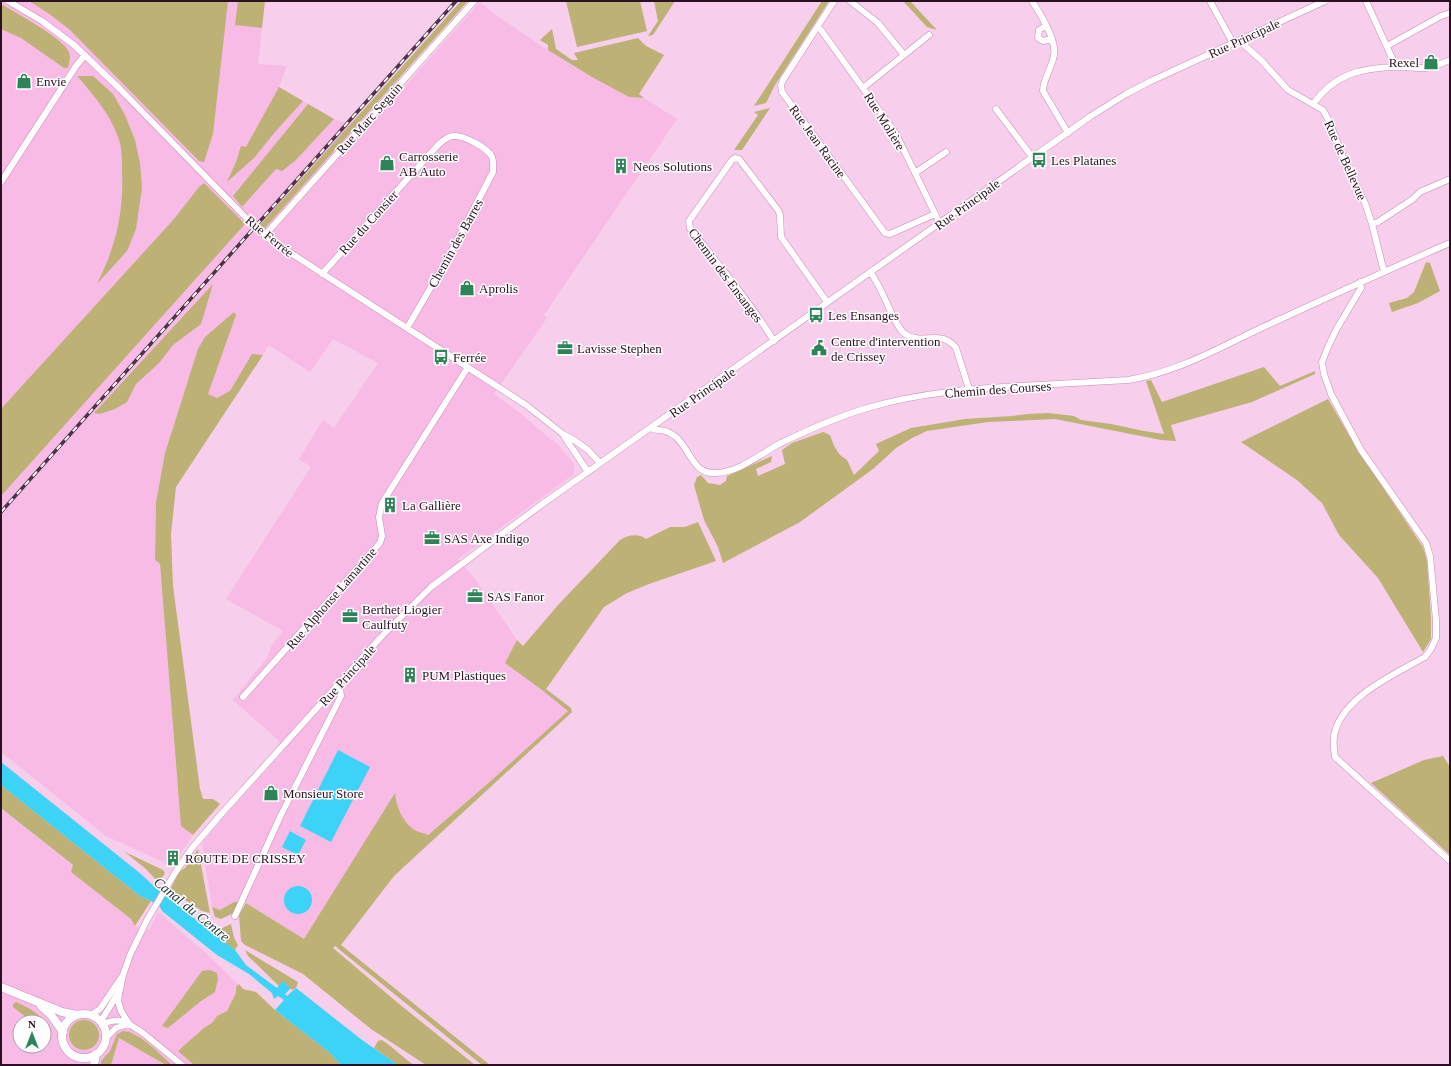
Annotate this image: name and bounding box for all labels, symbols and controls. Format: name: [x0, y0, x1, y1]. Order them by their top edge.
street label: Rue Principale: [1206, 15, 1282, 62]
shop icon: Rexel: [1422, 53, 1440, 71]
place label: Rexel: [1389, 55, 1419, 70]
shop icon: Envie: [15, 72, 33, 90]
place label: Envie: [36, 74, 67, 89]
street label: Rue Marc Seguin: [333, 79, 406, 157]
street label: Rue Molière: [861, 90, 908, 153]
street label: Rue Jean Racine: [786, 102, 849, 181]
street label: Rue de Bellevue: [1321, 118, 1370, 203]
place label: Carrosserie AB Auto: [399, 149, 458, 179]
bus stop icon: Les Platanes: [1030, 151, 1048, 169]
place label: Les Platanes: [1051, 153, 1116, 168]
shop icon: Carrosserie AB Auto: [378, 154, 396, 172]
building icon: Neos Solutions: [612, 157, 630, 175]
place label: Neos Solutions: [633, 159, 712, 174]
street label: Rue Principale: [932, 176, 1003, 233]
street label: Rue du Consier: [336, 187, 401, 257]
street label: Chemin des Barres: [425, 196, 486, 290]
street label: Rue Ferrée: [243, 213, 297, 260]
street label: Chemin des Ensanges: [685, 225, 766, 325]
shop icon: Aprolis: [458, 279, 476, 297]
place label: Aprolis: [479, 281, 518, 296]
bus stop icon: Les Ensanges: [807, 306, 825, 324]
place label: Les Ensanges: [828, 308, 899, 323]
place label: Centre d'intervention de Crissey: [831, 334, 941, 364]
office icon: Lavisse Stephen: [556, 339, 574, 357]
public building icon: Centre d'intervention de Crissey: [810, 339, 828, 357]
place label: Lavisse Stephen: [577, 341, 662, 356]
bus stop icon: Ferrée: [432, 348, 450, 366]
place label: Ferrée: [453, 350, 486, 365]
street label: Rue Principale: [666, 364, 738, 421]
street label: Chemin des Courses: [944, 378, 1052, 401]
building icon: La Gallière: [381, 496, 399, 514]
place label: La Gallière: [402, 498, 461, 513]
office icon: SAS Axe Indigo: [423, 529, 441, 547]
place label: SAS Axe Indigo: [444, 531, 529, 546]
street label: Rue Alphonse Lamartine: [283, 544, 380, 652]
office icon: SAS Fanor: [466, 587, 484, 605]
place label: SAS Fanor: [487, 589, 545, 604]
place label: Berthet Liogier Caulfuty: [362, 602, 442, 632]
office icon: Berthet Liogier Caulfuty: [341, 607, 359, 625]
street label: Rue Principale: [316, 642, 379, 709]
building icon: PUM Plastiques: [401, 666, 419, 684]
place label: PUM Plastiques: [422, 668, 506, 683]
shop icon: Monsieur Store: [262, 784, 280, 802]
place label: Monsieur Store: [283, 786, 364, 801]
building icon: ROUTE DE CRISSEY: [164, 849, 182, 867]
place label: ROUTE DE CRISSEY: [185, 851, 306, 866]
water label: Canal du Centre: [151, 874, 232, 944]
north arrow: [12, 1014, 52, 1054]
text: N: [28, 1018, 36, 1030]

